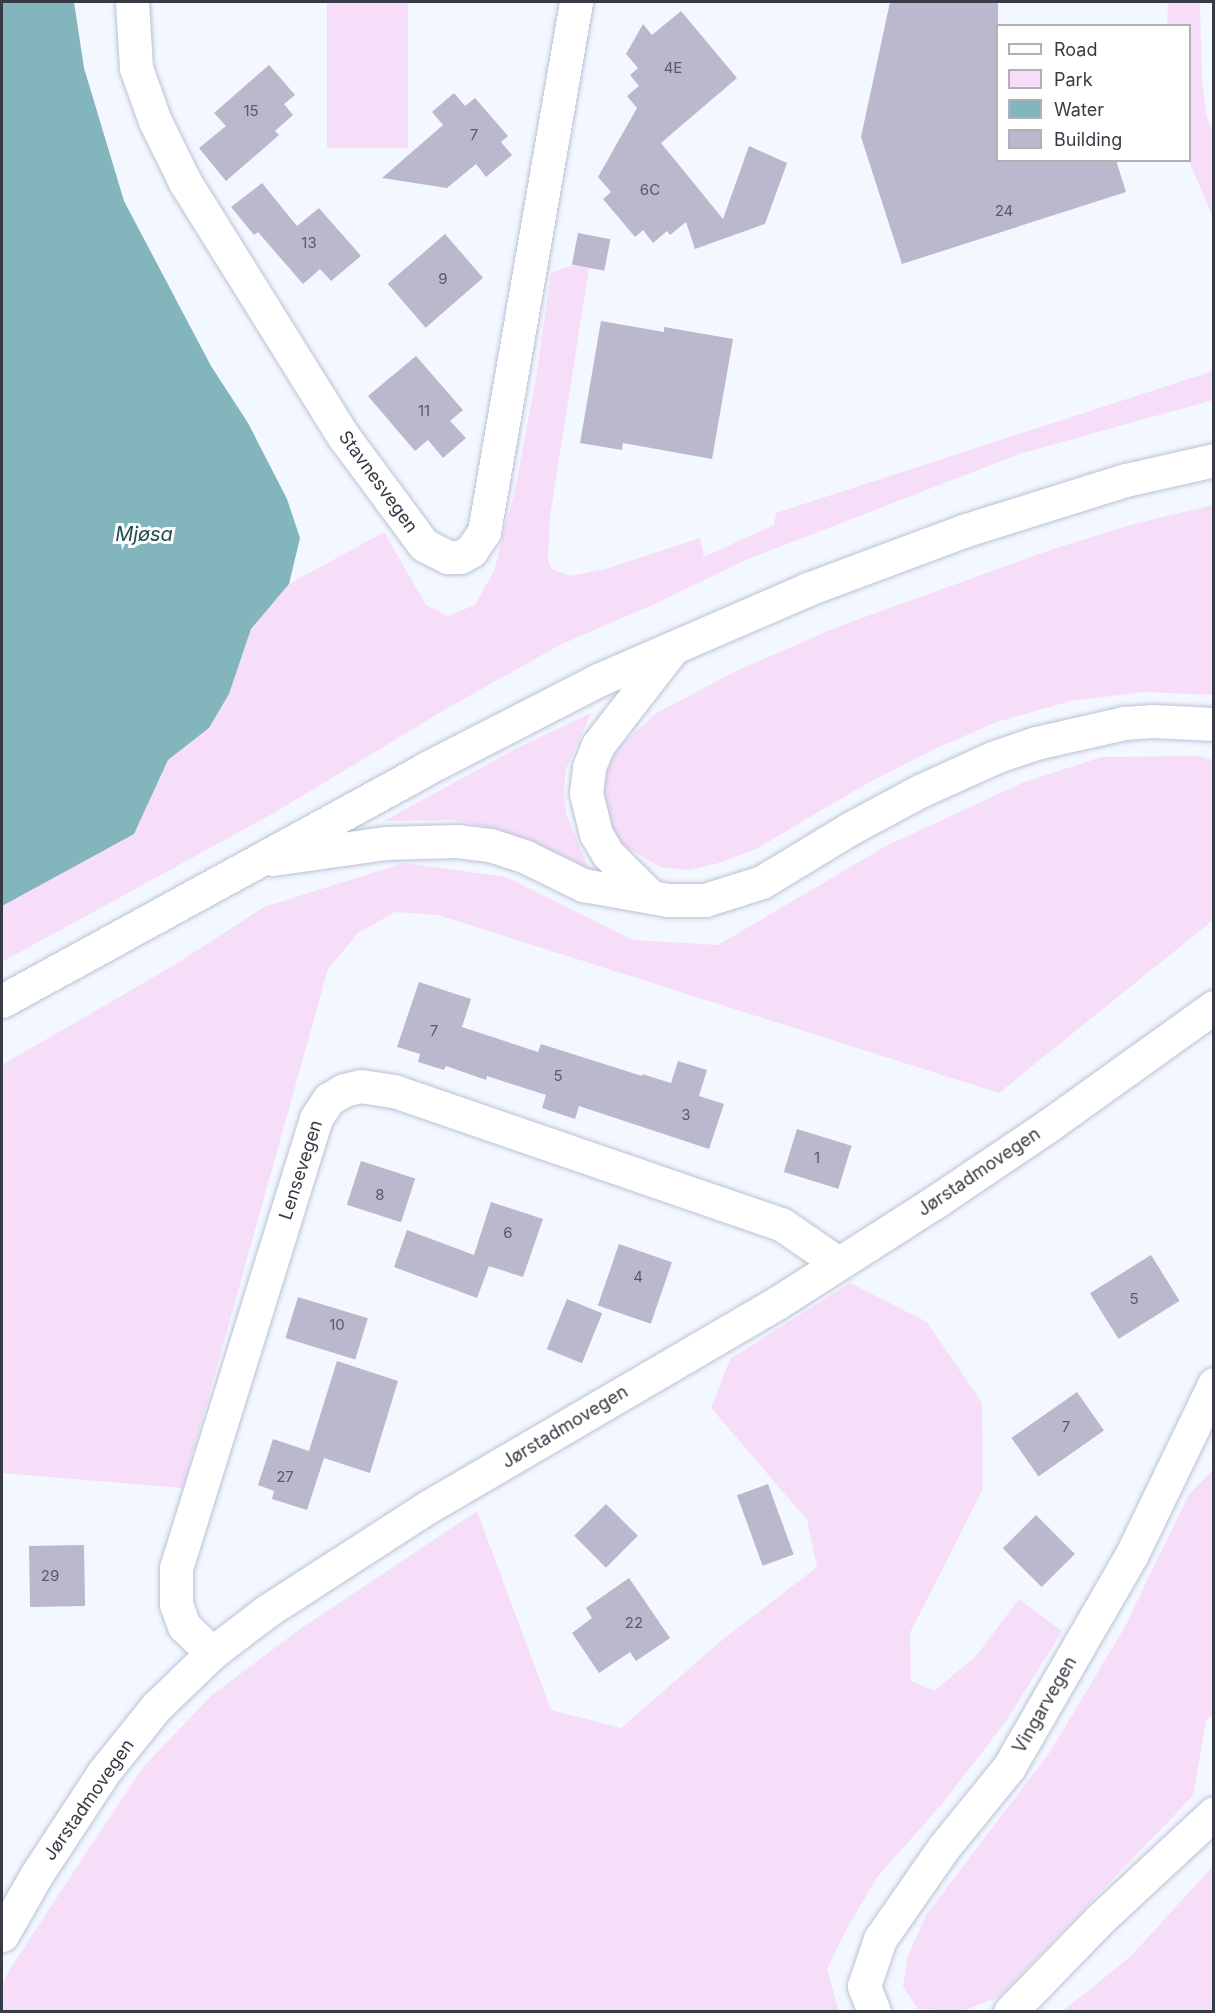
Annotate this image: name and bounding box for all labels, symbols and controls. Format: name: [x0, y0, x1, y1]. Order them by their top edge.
legend: [996, 24, 1191, 162]
text: Road: [1054, 39, 1097, 60]
house number: 4E: [664, 59, 682, 77]
text: Park: [1054, 69, 1093, 90]
text: Water: [1054, 99, 1104, 120]
house number: 15: [243, 102, 259, 120]
house number: 7: [470, 126, 478, 144]
text: Building: [1054, 129, 1122, 150]
house number: 6C: [640, 181, 660, 199]
house number: 24: [995, 202, 1013, 220]
house number: 13: [301, 234, 317, 252]
house number: 9: [438, 270, 448, 288]
house number: 11: [418, 402, 430, 420]
street label: Stavnesvegen: [334, 427, 422, 537]
water label: Mjøsa: [115, 522, 173, 546]
house number: 7: [430, 1022, 438, 1040]
house number: 5: [553, 1067, 563, 1085]
house number: 3: [681, 1106, 691, 1124]
street label: Lensevegen: [275, 1118, 327, 1222]
street label: Jørstadmovegen: [914, 1123, 1044, 1221]
house number: 1: [814, 1149, 820, 1167]
house number: 8: [375, 1186, 385, 1204]
house number: 6: [503, 1224, 513, 1242]
house number: 4: [633, 1268, 643, 1286]
house number: 5: [1129, 1290, 1139, 1308]
house number: 10: [329, 1316, 345, 1334]
street label: Jørstadmovegen: [498, 1381, 632, 1473]
house number: 7: [1062, 1418, 1070, 1436]
house number: 27: [276, 1468, 294, 1486]
house number: 29: [41, 1567, 59, 1585]
house number: 22: [625, 1614, 643, 1632]
street label: Vingarvegen: [1009, 1653, 1081, 1757]
street label: Jørstadmovegen: [39, 1735, 139, 1865]

